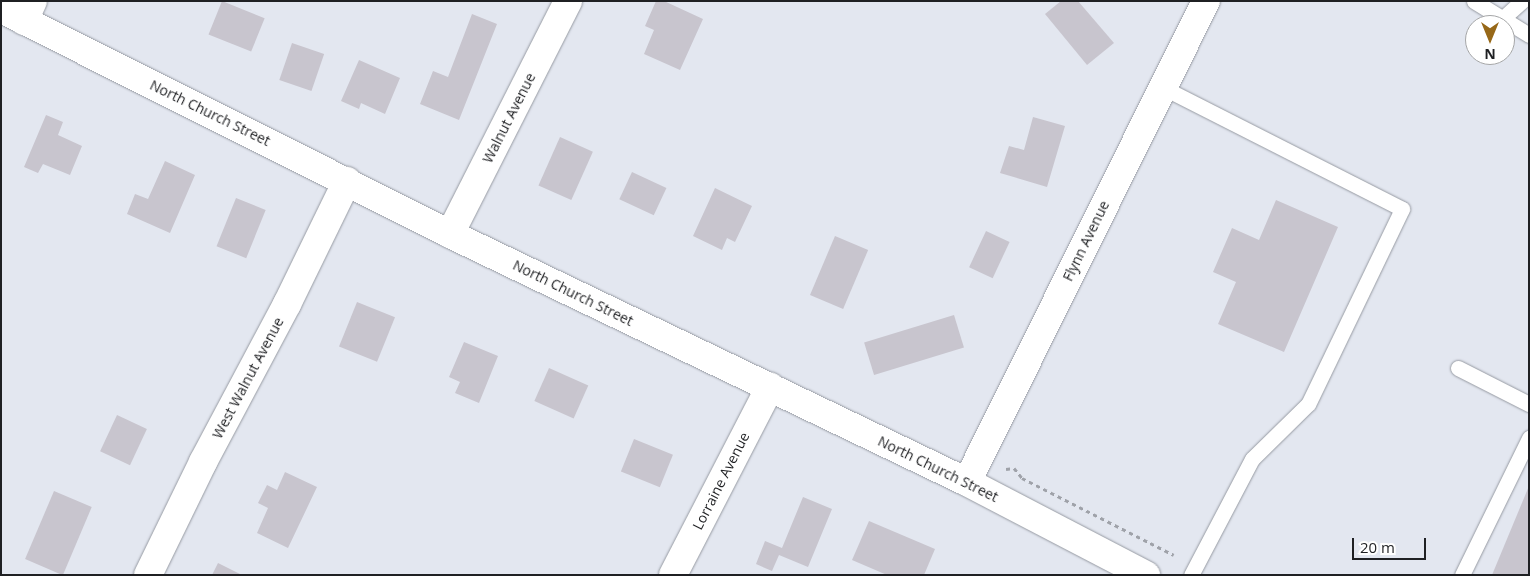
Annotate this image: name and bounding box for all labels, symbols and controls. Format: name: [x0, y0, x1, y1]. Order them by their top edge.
north arrow: [1465, 15, 1515, 65]
text: N: [1484, 45, 1496, 64]
street label: Walnut Avenue: [479, 70, 539, 166]
street label: North Church Street: [147, 77, 273, 149]
street label: Flynn Avenue: [1059, 198, 1113, 284]
street label: North Church Street: [510, 257, 636, 329]
street label: West Walnut Avenue: [209, 315, 287, 441]
street label: Lorraine Avenue: [689, 429, 753, 533]
street label: North Church Street: [875, 433, 1001, 505]
scale bar: [1355, 528, 1429, 560]
text: 20 m: [1360, 537, 1395, 557]

